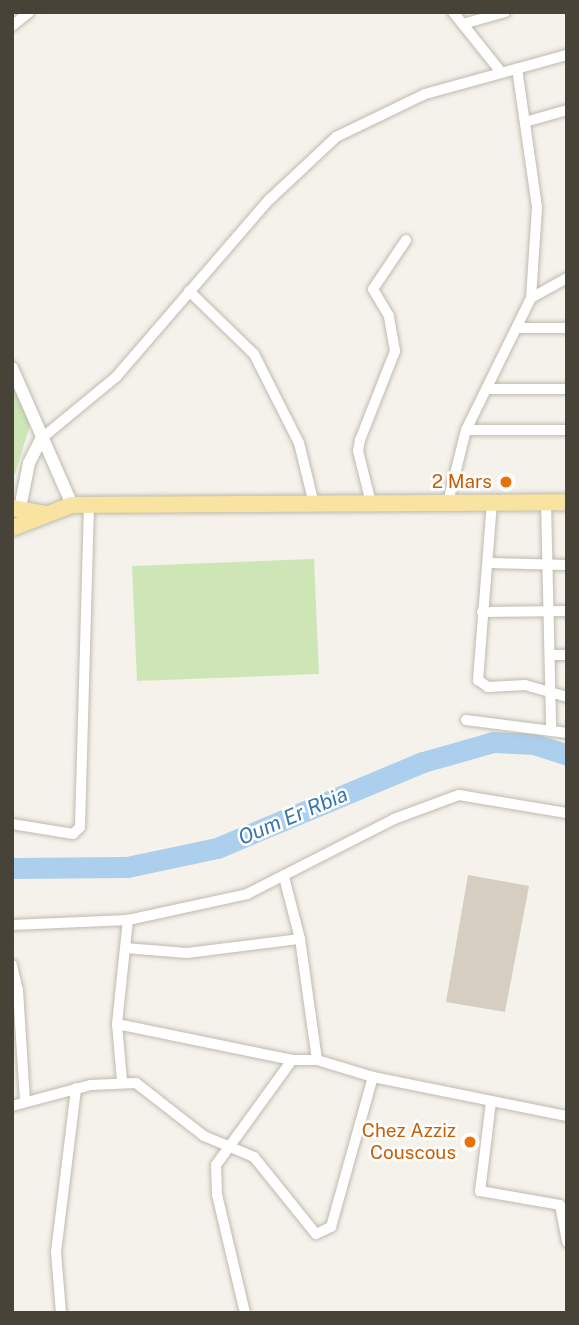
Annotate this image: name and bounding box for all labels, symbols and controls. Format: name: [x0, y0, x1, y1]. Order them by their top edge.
place label: 2 Mars: [432, 471, 492, 493]
marker: 2 Mars: [498, 474, 514, 490]
water label: Oum Er Rbia: [234, 782, 352, 850]
place label: Chez Azziz Couscous: [362, 1120, 456, 1164]
marker: Chez Azziz Couscous: [462, 1134, 478, 1150]

